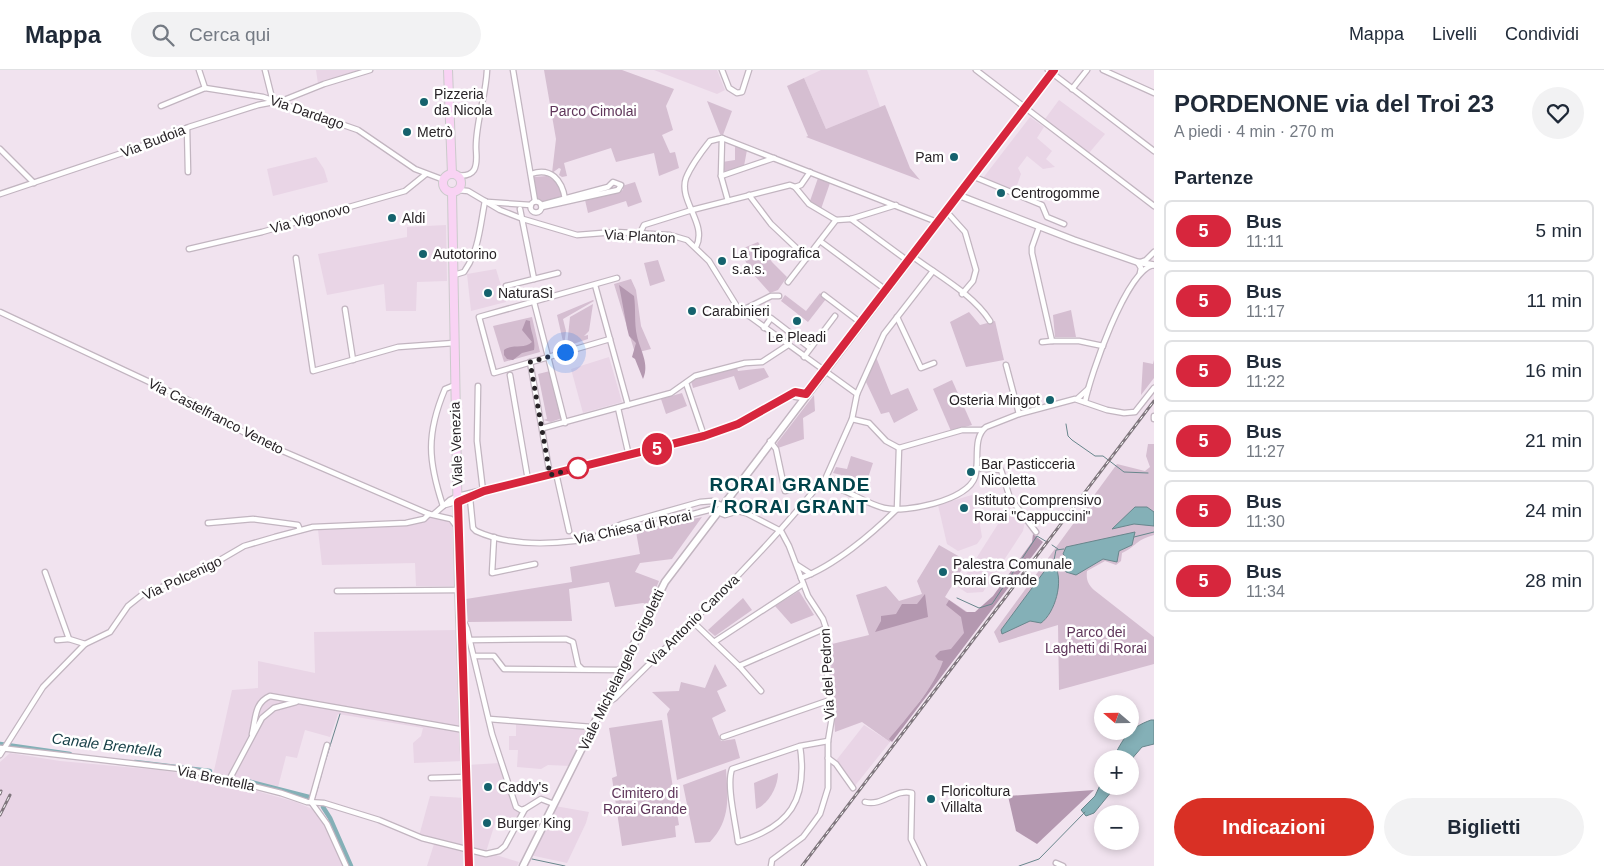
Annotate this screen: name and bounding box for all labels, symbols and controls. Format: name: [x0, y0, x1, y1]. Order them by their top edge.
search box: [131, 12, 481, 57]
text: Mappa: [25, 21, 101, 48]
icon: search: [149, 21, 177, 49]
text: Cerca qui: [189, 24, 270, 45]
text: Mappa: [1349, 24, 1404, 44]
text: Livelli: [1432, 24, 1477, 44]
text: Condividi: [1505, 24, 1579, 44]
place label: Pizzeria da Nicola: [434, 86, 493, 118]
button: heart: [1532, 87, 1584, 139]
text: PORDENONE via del Troi 23: [1174, 90, 1494, 117]
street label: Via Dardago: [268, 92, 346, 132]
marker: Pizzeria da Nicola: [418, 96, 430, 108]
park label: Parco Cimolai: [549, 103, 637, 119]
street label: Via Budoia: [119, 121, 188, 161]
text: A piedi · 4 min · 270 m: [1174, 123, 1334, 140]
place label: Metrò: [417, 124, 453, 140]
marker: Metrò: [401, 126, 413, 138]
place label: Pam: [915, 149, 944, 165]
marker: Pam: [948, 151, 960, 163]
text: Partenze: [1174, 167, 1253, 188]
place label: Centrogomme: [1011, 185, 1100, 201]
marker: Centrogomme: [995, 187, 1007, 199]
street label: Via Vigonovo: [268, 200, 352, 236]
place label: Aldi: [402, 210, 425, 226]
text: Bus: [1246, 211, 1282, 232]
marker: Aldi: [386, 212, 398, 224]
text: 5 min: [1536, 220, 1582, 241]
text: 5: [1198, 221, 1209, 241]
street label: Via Planton: [604, 226, 676, 246]
text: 11:11: [1246, 233, 1284, 250]
place label: La Tipografica s.a.s.: [732, 245, 820, 277]
place label: Autotorino: [433, 246, 497, 262]
marker: Autotorino: [417, 248, 429, 260]
marker: La Tipografica s.a.s.: [716, 255, 728, 267]
text: Bus: [1246, 281, 1282, 302]
place label: NaturaSì: [498, 285, 553, 301]
marker: NaturaSì: [482, 287, 494, 299]
text: 11 min: [1526, 290, 1582, 311]
text: 5: [1198, 291, 1209, 311]
place label: Carabinieri: [702, 303, 770, 319]
text: 11:17: [1246, 303, 1285, 320]
marker: Carabinieri: [686, 305, 698, 317]
marker: Le Pleadi: [791, 315, 803, 327]
place label: Le Pleadi: [768, 329, 826, 345]
your location: [553, 340, 578, 365]
text: Bus: [1246, 351, 1282, 372]
text: 16 min: [1525, 360, 1582, 381]
text: 5: [1198, 361, 1209, 381]
text: 11:22: [1246, 373, 1285, 390]
street label: Via Castelfranco Veneto: [146, 375, 287, 457]
place label: Osteria Mingot: [949, 392, 1040, 408]
marker: Osteria Mingot: [1044, 394, 1056, 406]
street label: Viale Venezia: [447, 401, 465, 487]
text: Bus: [1246, 421, 1282, 442]
text: 21 min: [1525, 430, 1582, 451]
text: 5: [1198, 431, 1209, 451]
line badge: 5: [641, 433, 673, 465]
text: 5: [652, 439, 662, 459]
text: 11:27: [1246, 443, 1285, 460]
place label: Bar Pasticceria Nicoletta: [981, 456, 1075, 488]
unlabelled marker: [567, 457, 589, 479]
marker: Bar Pasticceria Nicoletta: [965, 466, 977, 478]
district label: RORAI GRANDE / RORAI GRANT: [710, 474, 870, 517]
text: Bus: [1246, 491, 1282, 512]
place label: Istituto Comprensivo Rorai "Cappuccini": [974, 492, 1102, 524]
text: 24 min: [1525, 500, 1582, 521]
text: 5: [1198, 501, 1209, 521]
marker: Istituto Comprensivo Rorai "Cappuccini": [958, 502, 970, 514]
street label: Via Chiesa di Rorai: [573, 507, 693, 547]
text: 11:30: [1246, 513, 1285, 530]
street label: Via Polcenigo: [140, 553, 224, 603]
place label: Palestra Comunale Rorai Grande: [953, 556, 1072, 588]
text: Bus: [1246, 561, 1282, 582]
marker: Palestra Comunale Rorai Grande: [937, 566, 949, 578]
text: 28 min: [1525, 570, 1582, 591]
street label: Via Antonio Canova: [644, 571, 742, 669]
text: 5: [1198, 571, 1209, 591]
text: 11:34: [1246, 583, 1285, 600]
street label: Viale Michelangelo Grigoletti: [575, 587, 667, 753]
park label: Parco dei Laghetti di Rorai: [1045, 624, 1147, 656]
street label: Via del Pedron: [817, 628, 837, 720]
north arrow: [1094, 695, 1139, 740]
map controls: [1094, 695, 1139, 850]
water label: Canale Brentella: [51, 729, 163, 760]
button: +: [1094, 750, 1139, 795]
street label: Via Brentella: [176, 762, 257, 794]
place label: Caddy's: [498, 779, 548, 795]
marker: Caddy's: [482, 781, 494, 793]
place label: Floricoltura Villalta: [941, 783, 1010, 815]
park label: Cimitero di Rorai Grande: [603, 785, 687, 817]
marker: Floricoltura Villalta: [925, 793, 937, 805]
button: Indicazioni: [1174, 798, 1374, 856]
button: Biglietti: [1384, 798, 1584, 856]
button: −: [1094, 805, 1139, 850]
place label: Burger King: [497, 815, 571, 831]
marker: Burger King: [481, 817, 493, 829]

